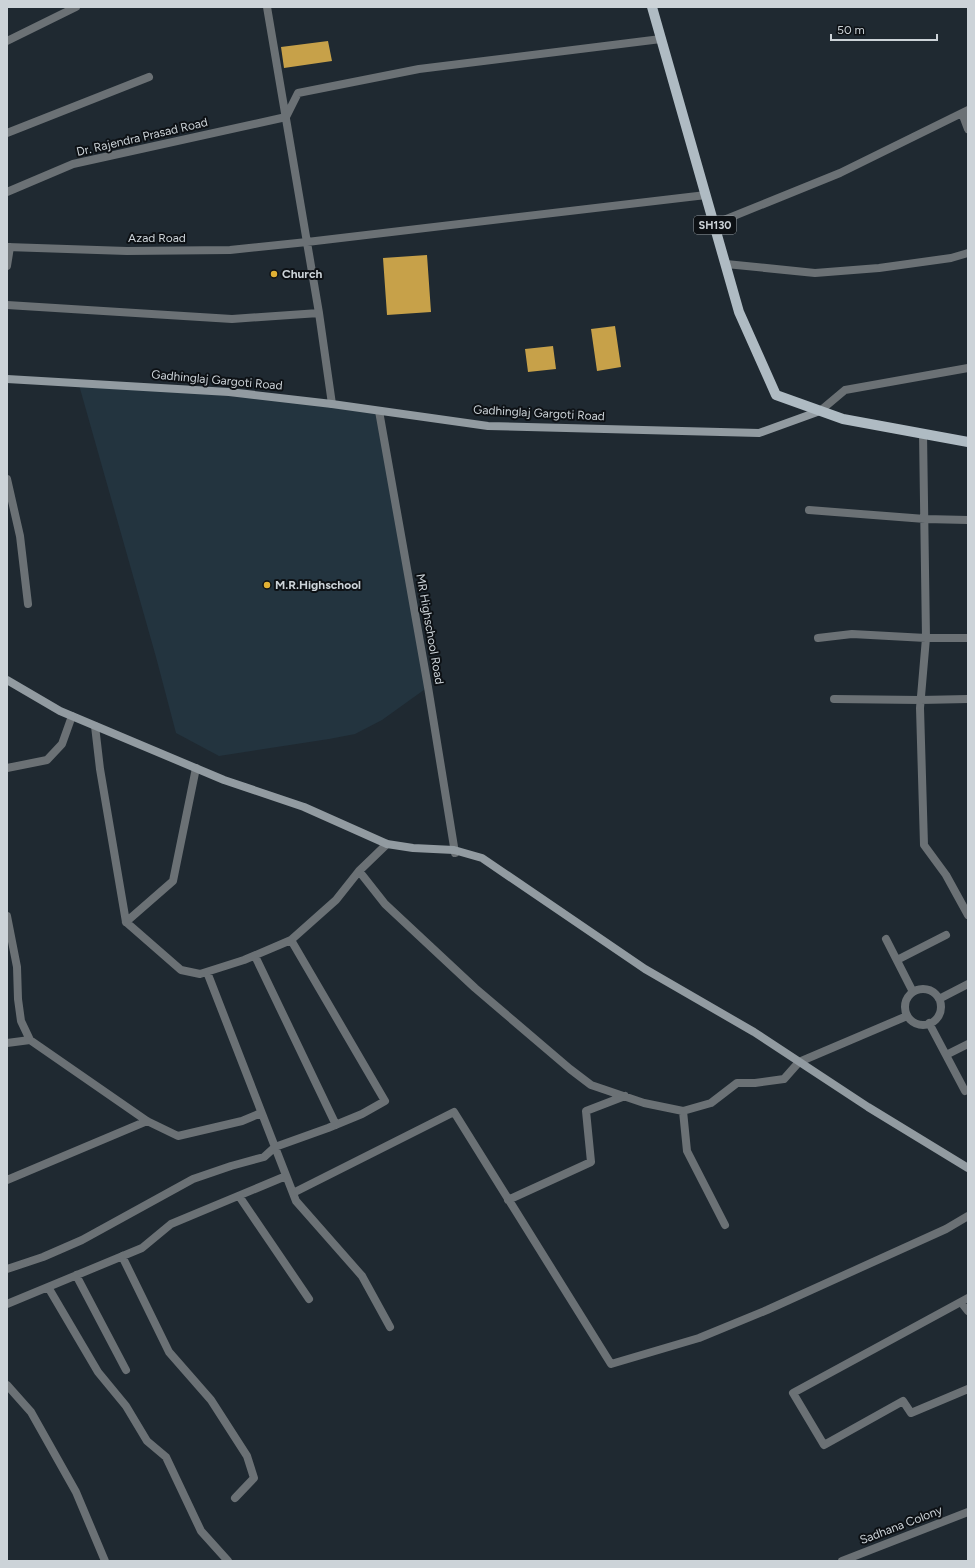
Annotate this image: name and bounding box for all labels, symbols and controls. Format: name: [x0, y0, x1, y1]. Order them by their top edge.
scale bar: [831, 16, 937, 42]
text: 50 m: [837, 23, 865, 37]
street label: Dr. Rajendra Prasad Road: [75, 115, 209, 159]
road number: SH130: [694, 216, 736, 234]
street label: Azad Road: [128, 231, 186, 245]
place label: Church: [282, 267, 322, 281]
marker: Church: [269, 269, 279, 279]
street label: Gadhinglaj Gargoti Road: [151, 367, 283, 393]
street label: Gadhinglaj Gargoti Road: [473, 403, 605, 423]
street label: MR Highschool Road: [413, 573, 447, 685]
place label: M.R.Highschool: [275, 578, 361, 592]
marker: M.R.Highschool: [262, 580, 272, 590]
street label: Sadhana Colony: [858, 1503, 945, 1547]

